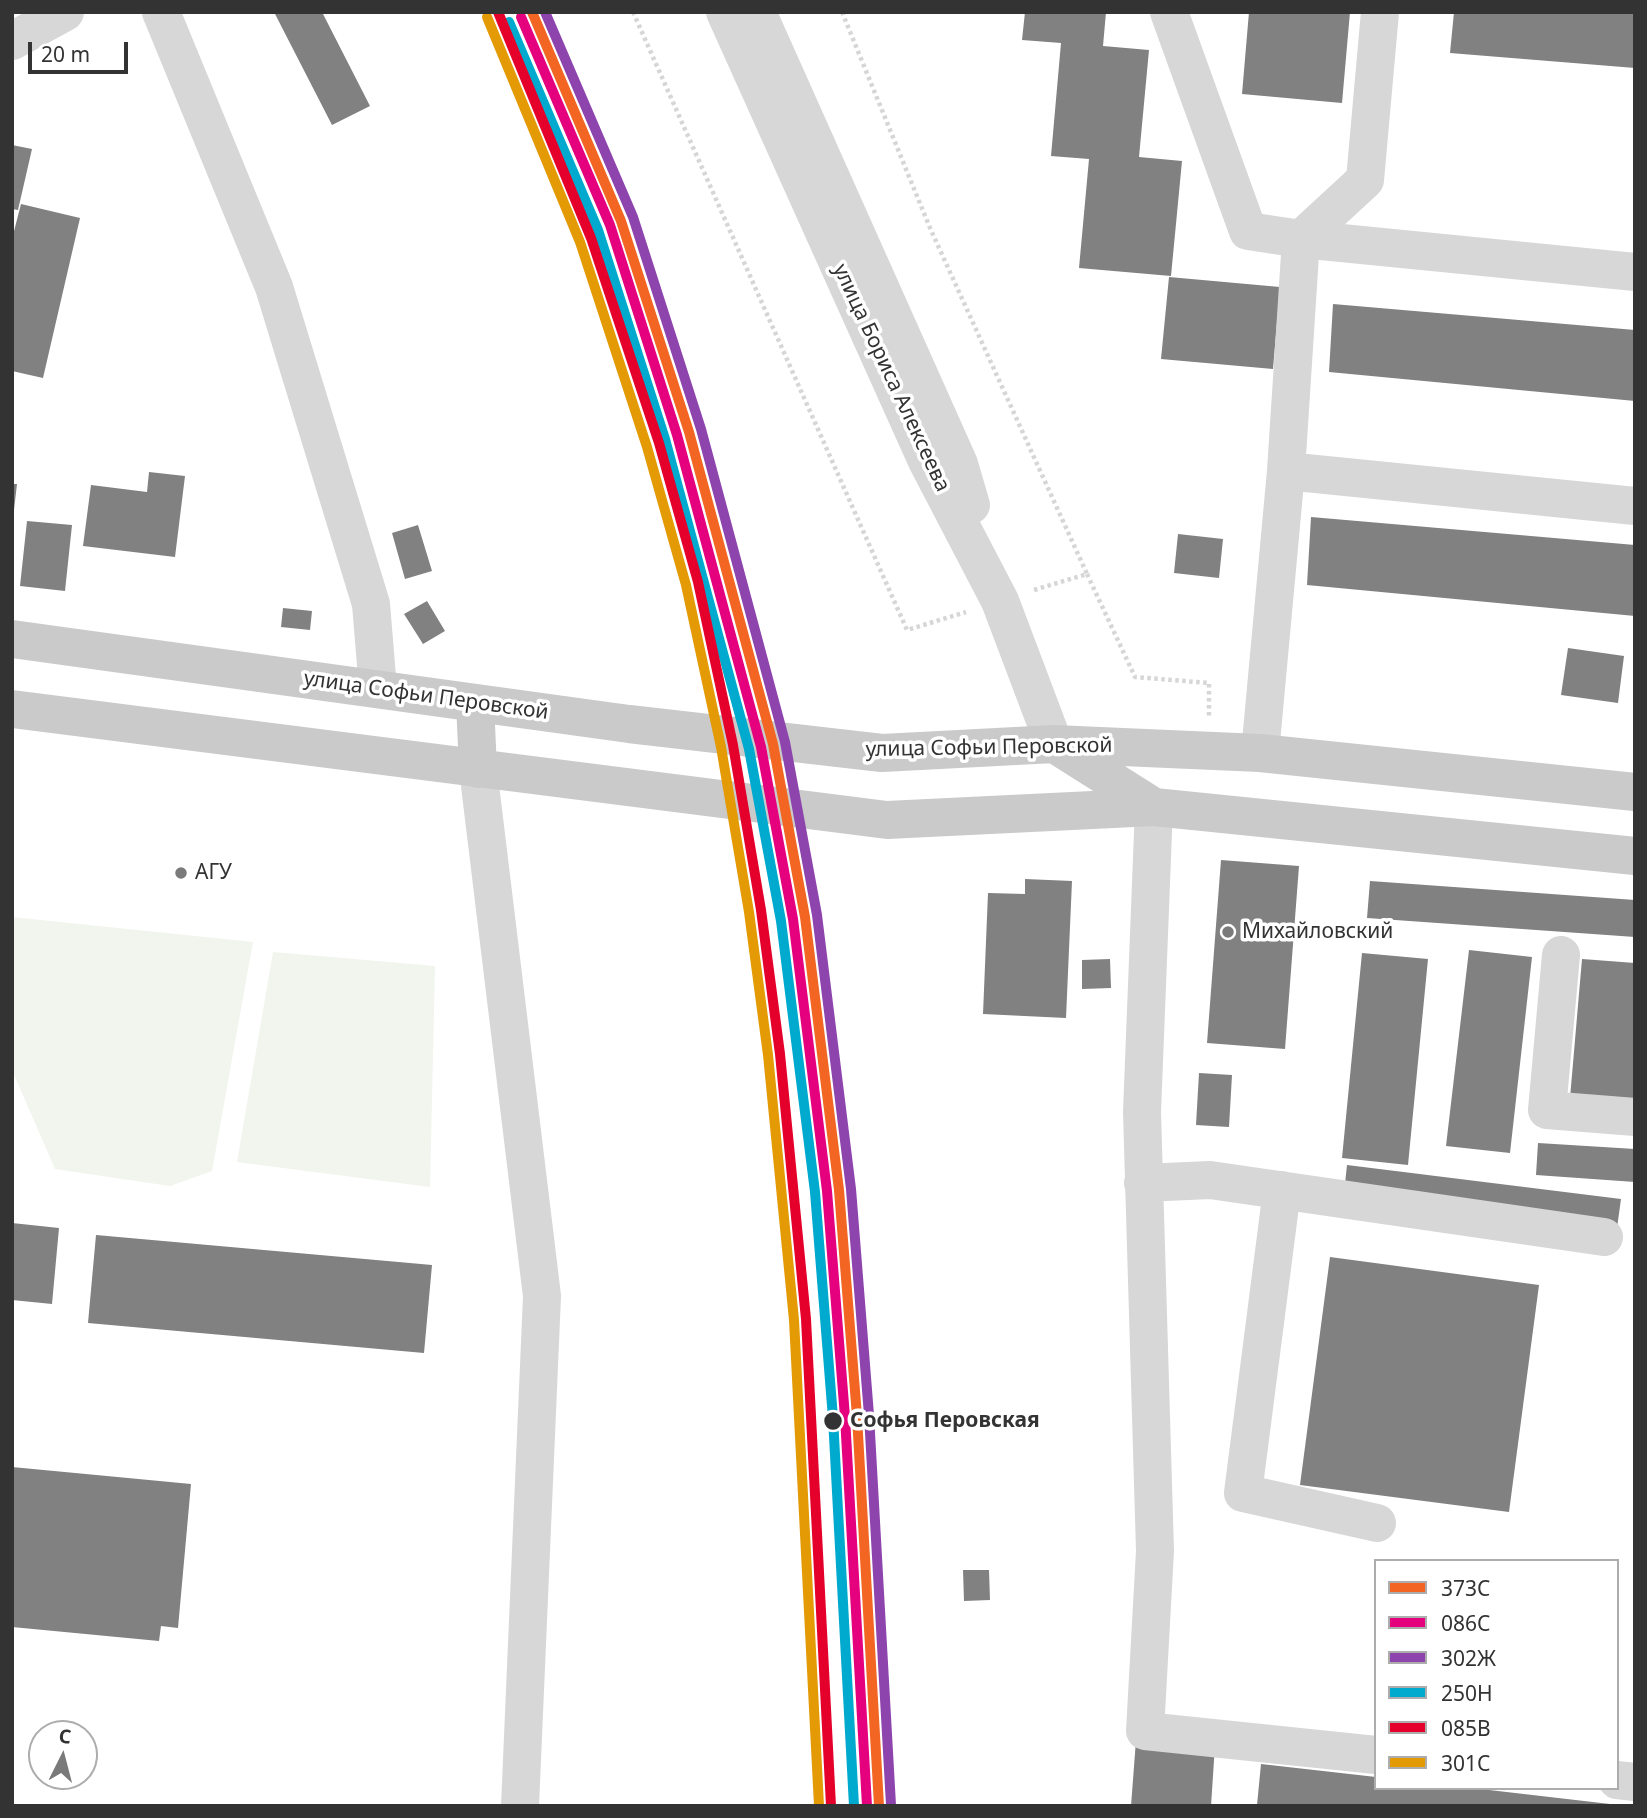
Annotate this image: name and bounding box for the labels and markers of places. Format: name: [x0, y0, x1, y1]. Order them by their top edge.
place label: АГУ: [195, 860, 232, 886]
marker: АГУ: [173, 865, 189, 881]
place label: Михайловский: [1242, 919, 1393, 945]
marker: Михайловский: [1220, 924, 1236, 940]
place label: Софья Перовская: [850, 1408, 1040, 1434]
marker: Софья Перовская: [822, 1410, 844, 1432]

